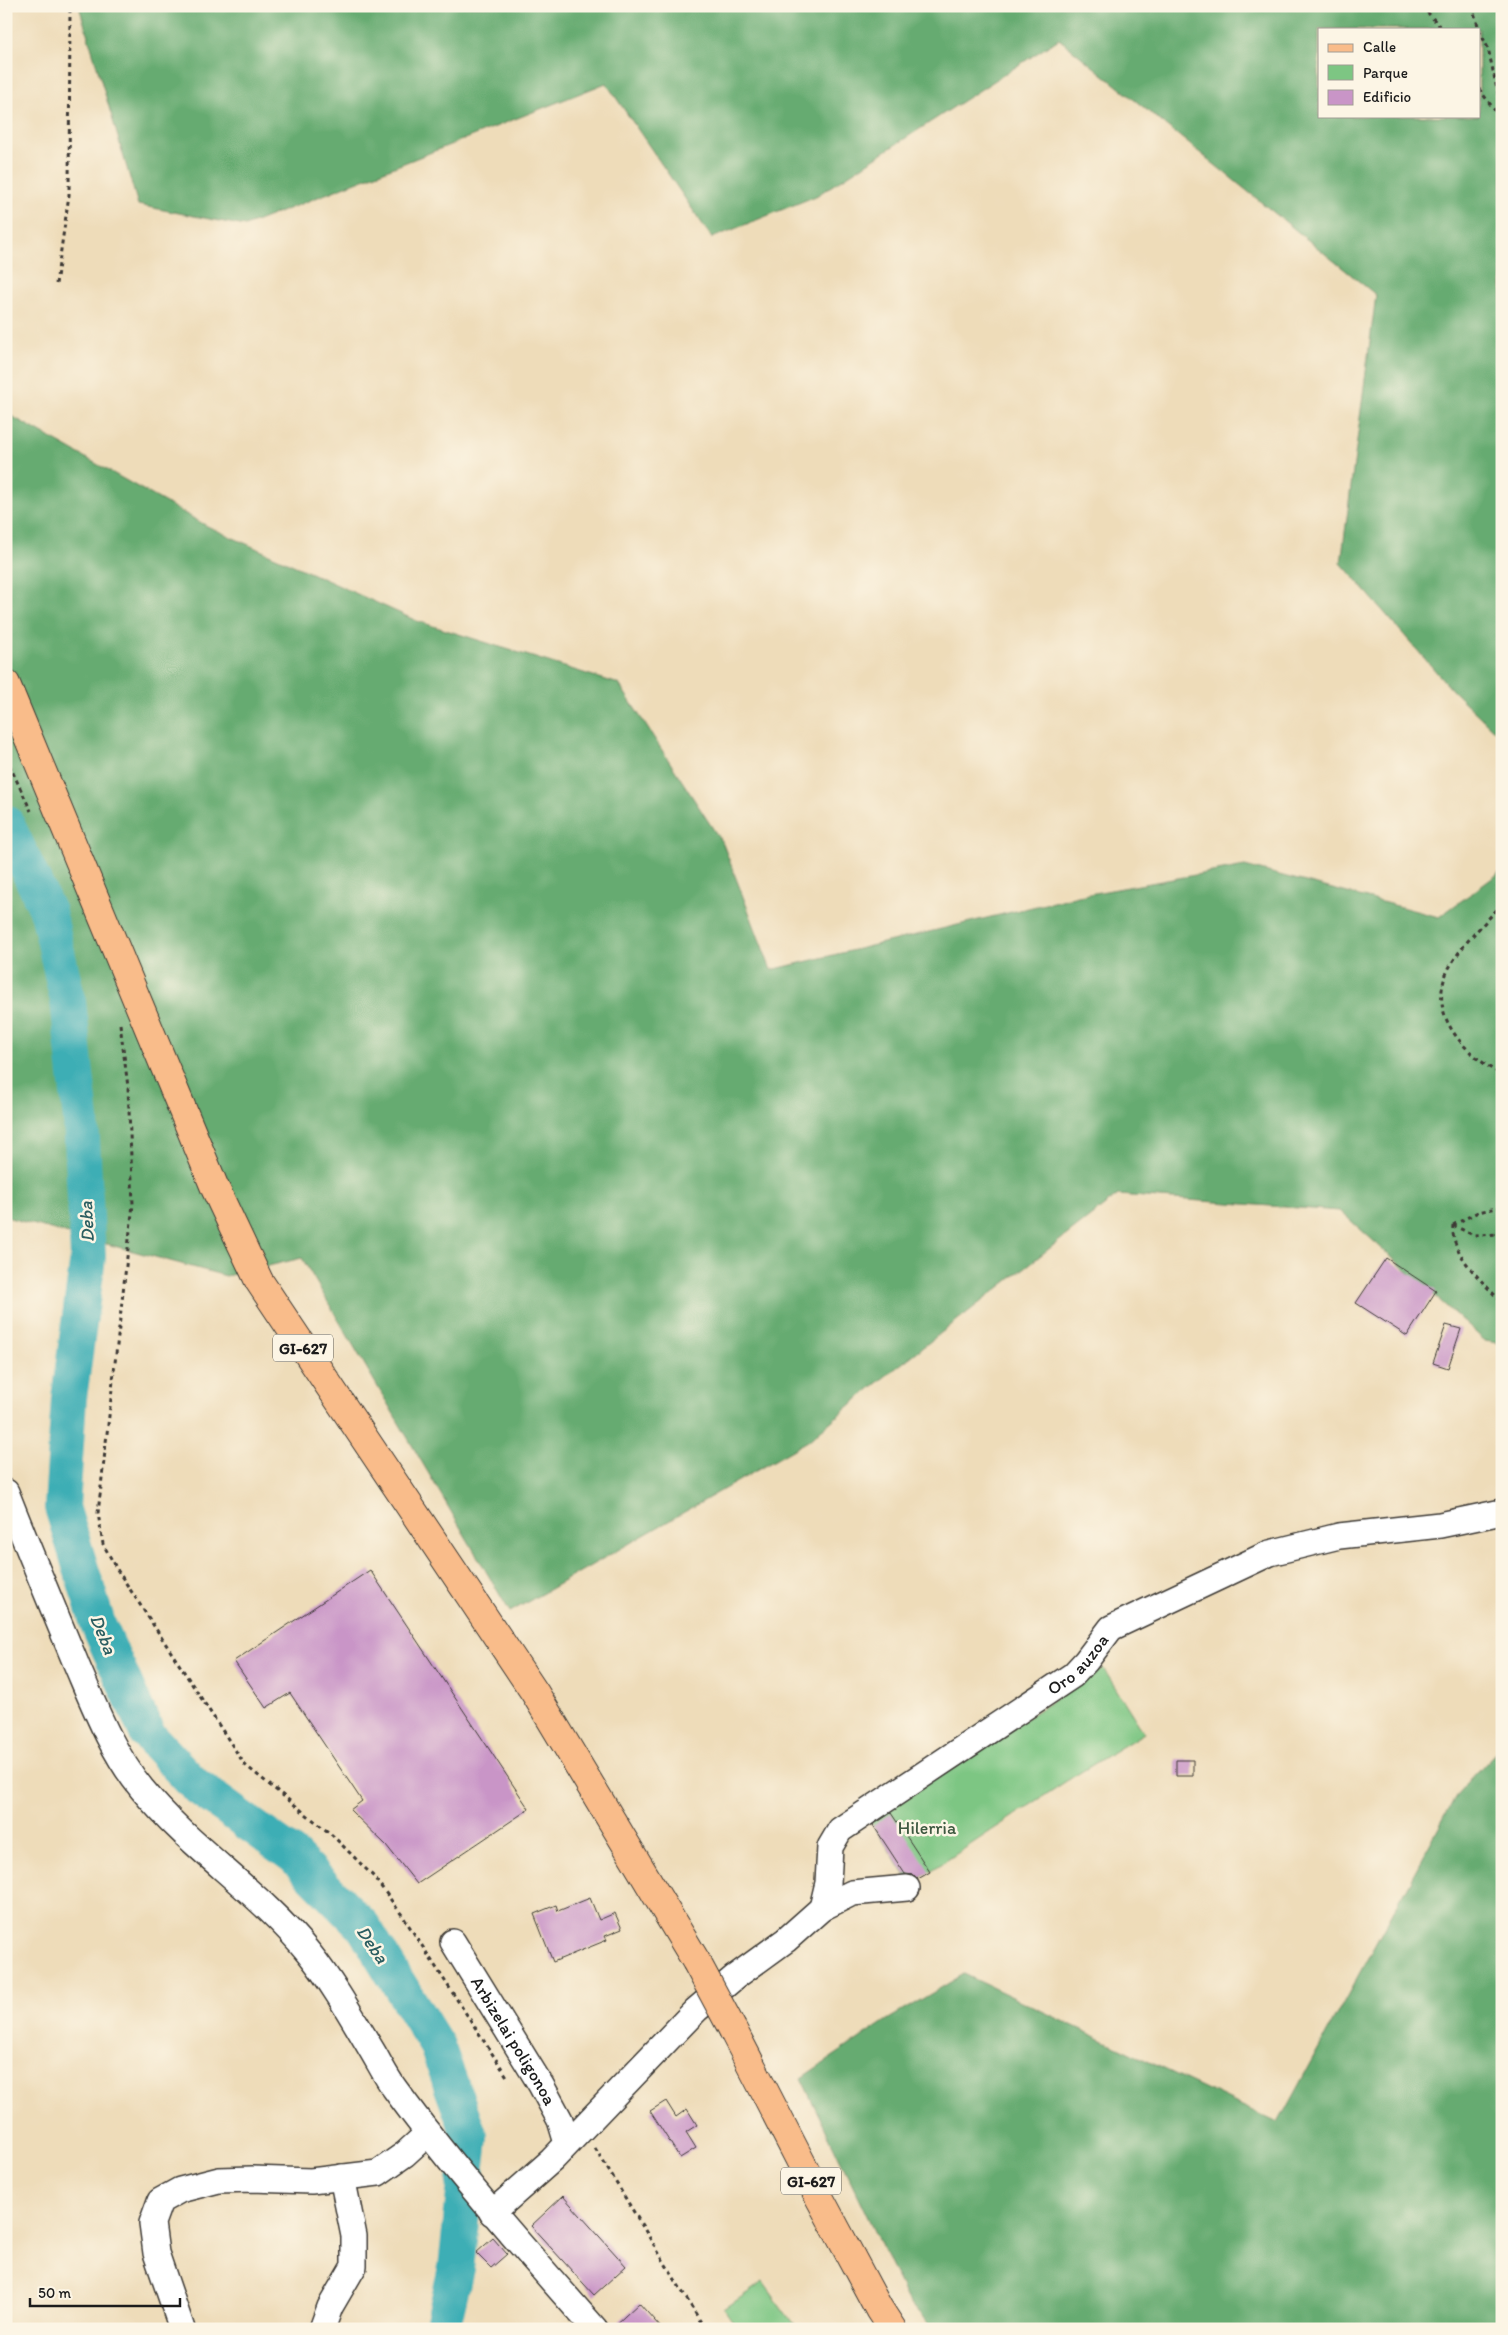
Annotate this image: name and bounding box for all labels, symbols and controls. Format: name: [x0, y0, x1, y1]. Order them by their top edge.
legend: [1318, 28, 1480, 118]
text: Calle: [1363, 38, 1396, 56]
text: Parque: [1363, 64, 1408, 82]
text: Edificio: [1363, 88, 1411, 106]
water label: Deba: [74, 1200, 99, 1243]
road number: GI-627: [273, 1335, 333, 1362]
water label: Deba: [85, 1611, 122, 1658]
street label: Oro auzoa: [1043, 1630, 1114, 1700]
park label: Hilerria: [898, 1817, 957, 1839]
water label: Deba: [352, 1921, 394, 1968]
street label: Arbizelai poligonoa: [466, 1972, 561, 2110]
road number: GI-627: [781, 2168, 841, 2194]
scale bar: [30, 2275, 180, 2307]
text: 50 m: [38, 2284, 71, 2302]

